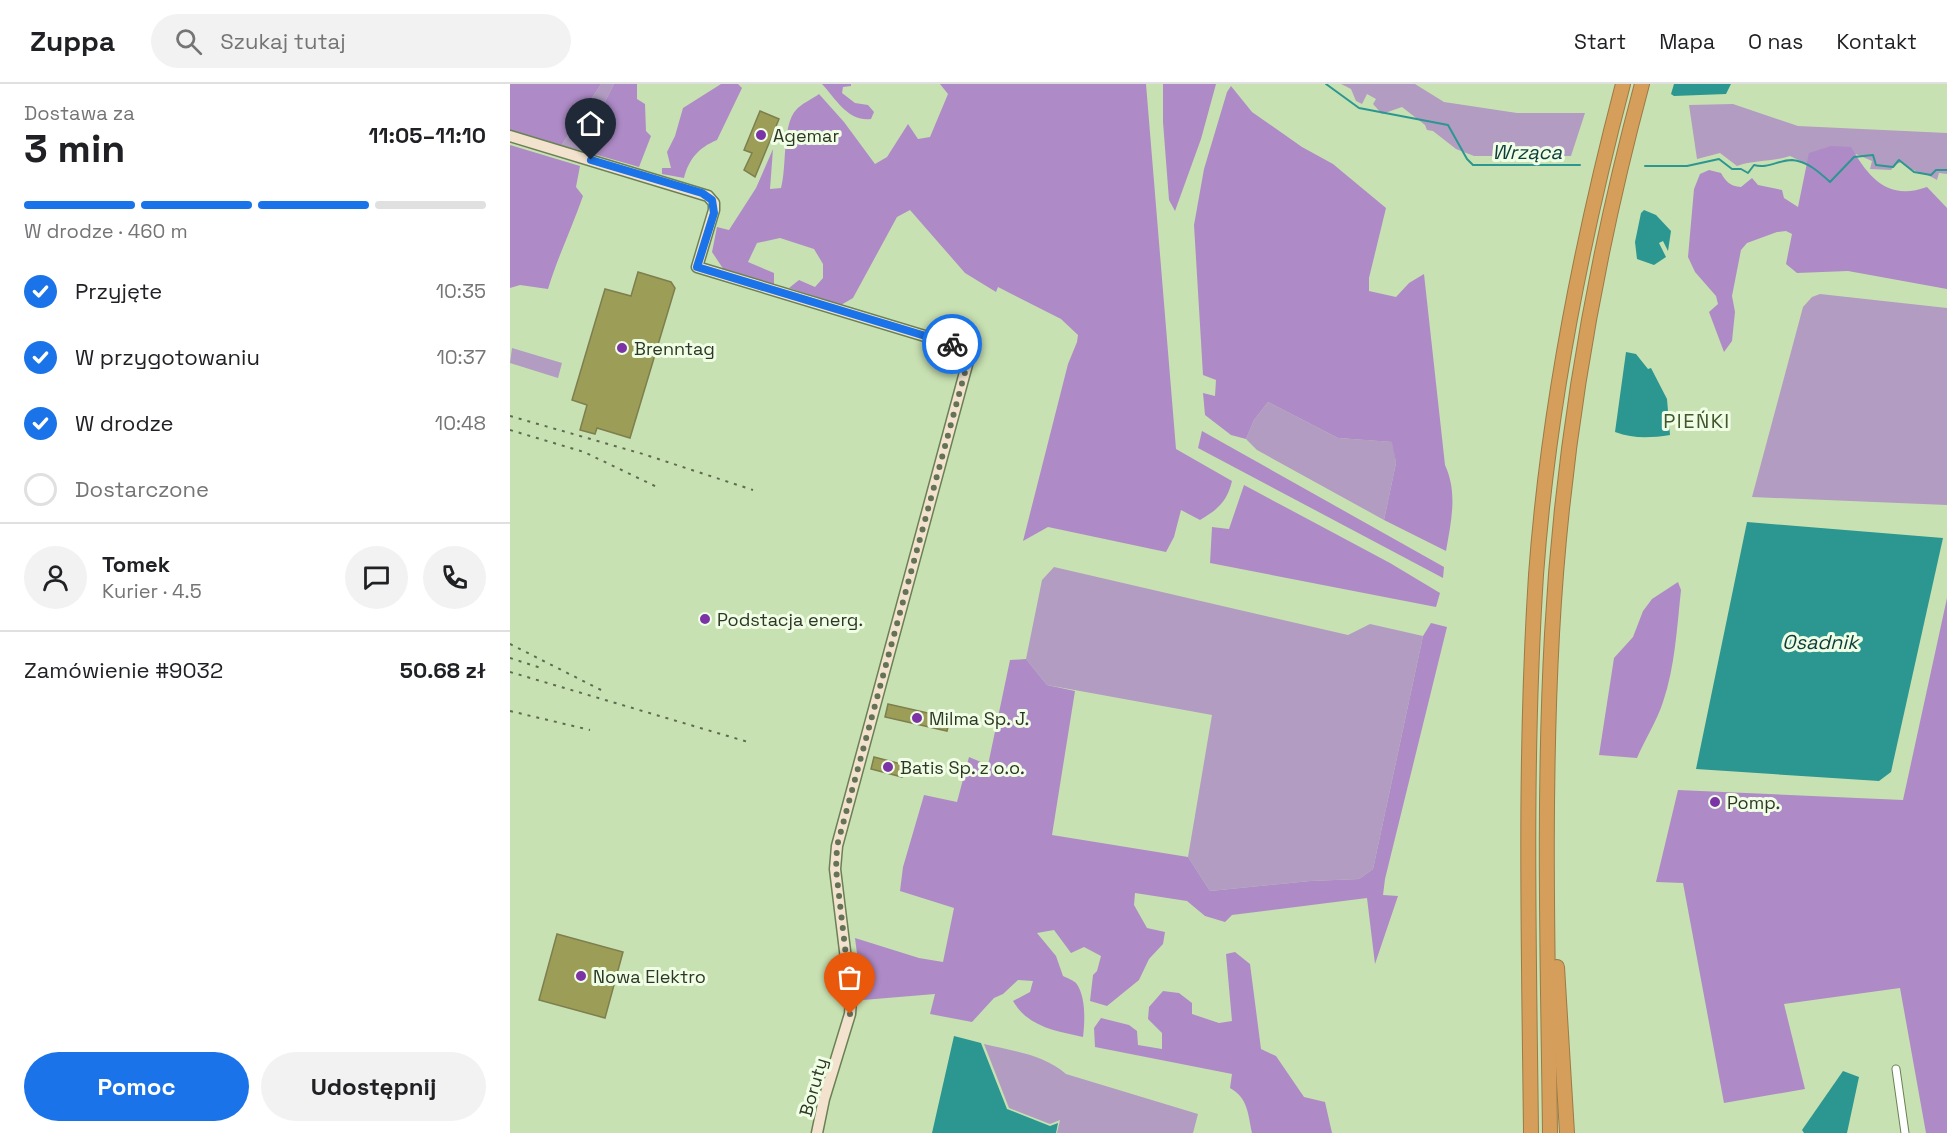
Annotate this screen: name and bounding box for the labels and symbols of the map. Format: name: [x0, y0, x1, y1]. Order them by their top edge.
pin: [565, 98, 616, 160]
place label: Agemar: [773, 124, 839, 147]
marker: Agemar: [754, 128, 768, 142]
water label: Wrząca: [1492, 139, 1563, 165]
courier: [922, 314, 982, 374]
place label: Brenntag: [634, 337, 715, 360]
marker: Brenntag: [615, 341, 629, 355]
district label: PIEŃKI: [1663, 408, 1731, 434]
place label: Podstacja energ.: [717, 608, 863, 631]
marker: Podstacja energ.: [698, 612, 712, 626]
water label: Osadnik: [1782, 629, 1860, 655]
place label: Milma Sp. J.: [929, 707, 1029, 730]
marker: Milma Sp. J.: [910, 711, 924, 725]
place label: Batis Sp. z o.o.: [900, 756, 1025, 779]
marker: Batis Sp. z o.o.: [881, 760, 895, 774]
place label: Pomp.: [1727, 791, 1780, 814]
marker: Pomp.: [1708, 795, 1722, 809]
pin: [824, 952, 875, 1014]
place label: Nowa Elektro: [593, 965, 706, 988]
marker: Nowa Elektro: [574, 969, 588, 983]
street label: Boruty: [794, 1055, 832, 1119]

